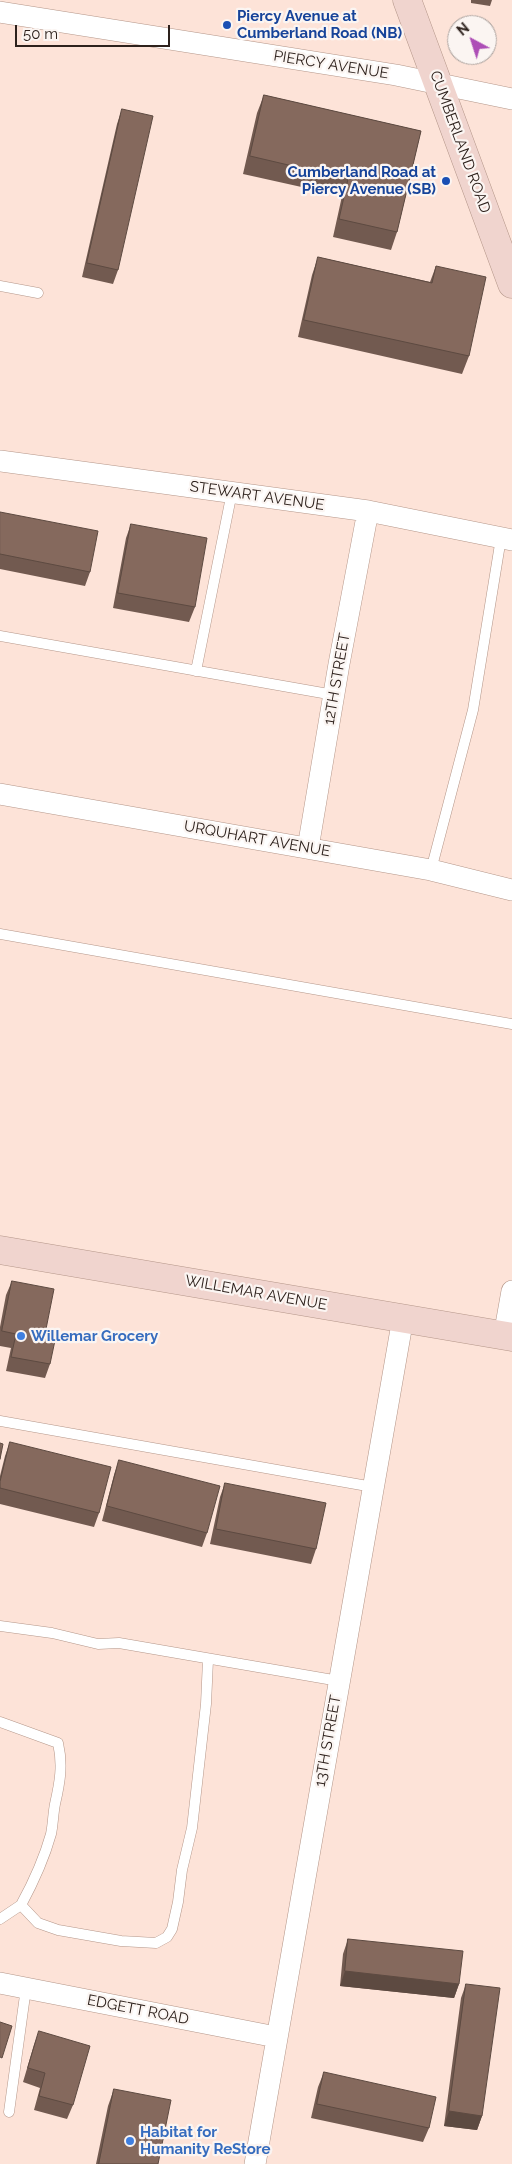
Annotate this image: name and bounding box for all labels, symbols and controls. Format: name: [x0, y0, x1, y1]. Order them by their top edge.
place label: Piercy Avenue at Cumberland Road (NB): [237, 7, 402, 42]
scale bar: [18, 15, 172, 47]
north arrow: [447, 15, 497, 65]
marker: Piercy Avenue at Cumberland Road (NB): [221, 19, 233, 31]
text: N: [454, 20, 472, 39]
text: 50 m: [23, 25, 58, 43]
street label: PIERCY AVENUE: [272, 47, 390, 83]
street label: CUMBERLAND ROAD: [426, 68, 494, 216]
place label: Cumberland Road at Piercy Avenue (SB): [287, 163, 436, 198]
marker: Cumberland Road at Piercy Avenue (SB): [440, 175, 452, 187]
street label: STEWART AVENUE: [189, 478, 325, 514]
street label: 12TH STREET: [320, 632, 354, 726]
street label: URQUHART AVENUE: [182, 817, 332, 861]
street label: WILLEMAR AVENUE: [184, 1272, 328, 1314]
place label: Willemar Grocery: [31, 1327, 158, 1345]
marker: Willemar Grocery: [15, 1330, 27, 1342]
street label: 13TH STREET: [311, 1694, 345, 1788]
street label: EDGETT ROAD: [86, 1991, 190, 2029]
place label: Habitat for Humanity ReStore: [140, 2123, 271, 2158]
marker: Habitat for Humanity ReStore: [124, 2135, 136, 2147]

